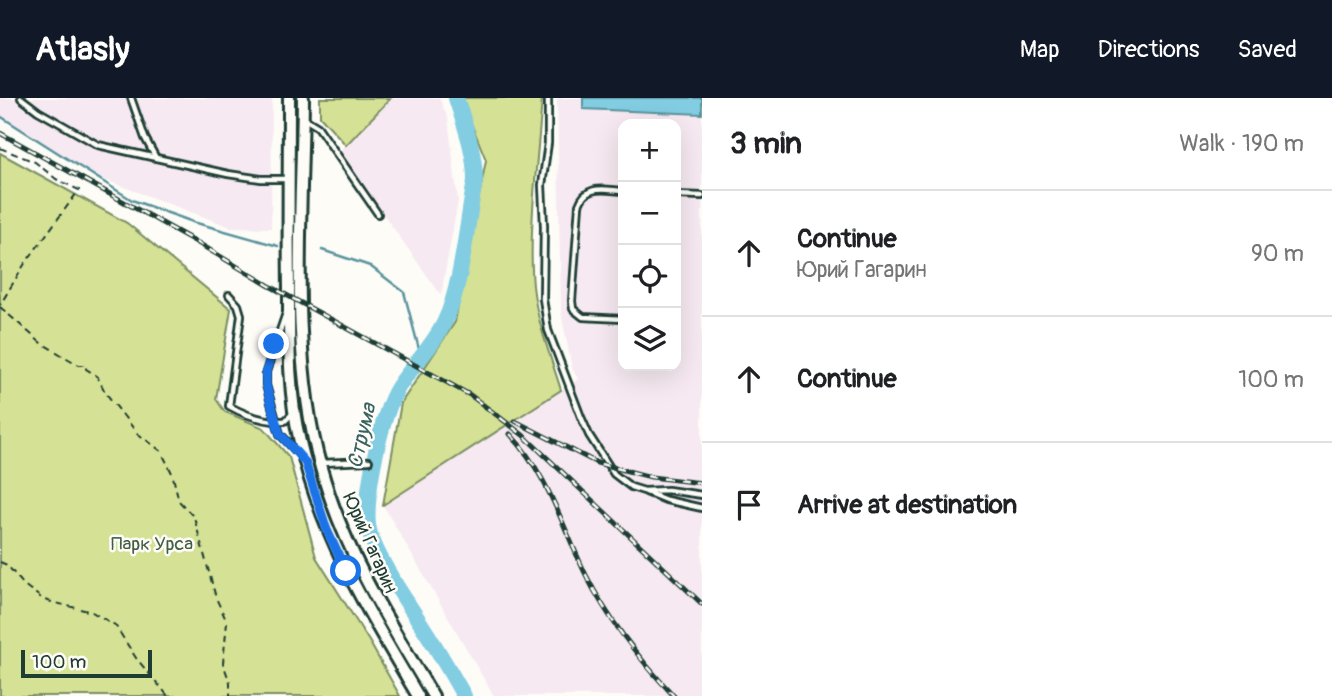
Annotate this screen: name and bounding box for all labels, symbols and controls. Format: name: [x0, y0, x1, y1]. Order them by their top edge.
text: Atlasly: [35, 29, 130, 70]
text: Map: [1020, 35, 1060, 64]
text: Directions: [1098, 35, 1199, 64]
text: Saved: [1237, 35, 1297, 64]
map controls: [618, 119, 681, 371]
button: +: [618, 119, 681, 182]
text: 3 min: [730, 125, 802, 162]
text: Walk · 190 m: [1179, 129, 1304, 158]
button: −: [618, 182, 681, 245]
text: Continue: [797, 223, 897, 255]
icon: ahead: [730, 234, 768, 272]
text: 90 m: [1251, 239, 1304, 268]
button: locate: [618, 245, 681, 308]
text: Юрий Гагарин: [797, 255, 927, 284]
button: layers: [618, 308, 681, 371]
route end: [258, 328, 289, 359]
icon: ahead: [730, 360, 768, 398]
text: Continue: [797, 363, 897, 395]
text: 100 m: [1238, 365, 1304, 394]
water label: Струма: [341, 400, 383, 471]
icon: arrive: [730, 486, 768, 524]
street label: Юрий Гагарин: [337, 489, 403, 597]
text: Arrive at destination: [797, 489, 1017, 521]
park label: Парк Урса: [111, 532, 193, 556]
route start: [330, 555, 361, 586]
scale bar: [21, 647, 152, 679]
text: 100 m: [32, 650, 86, 674]

